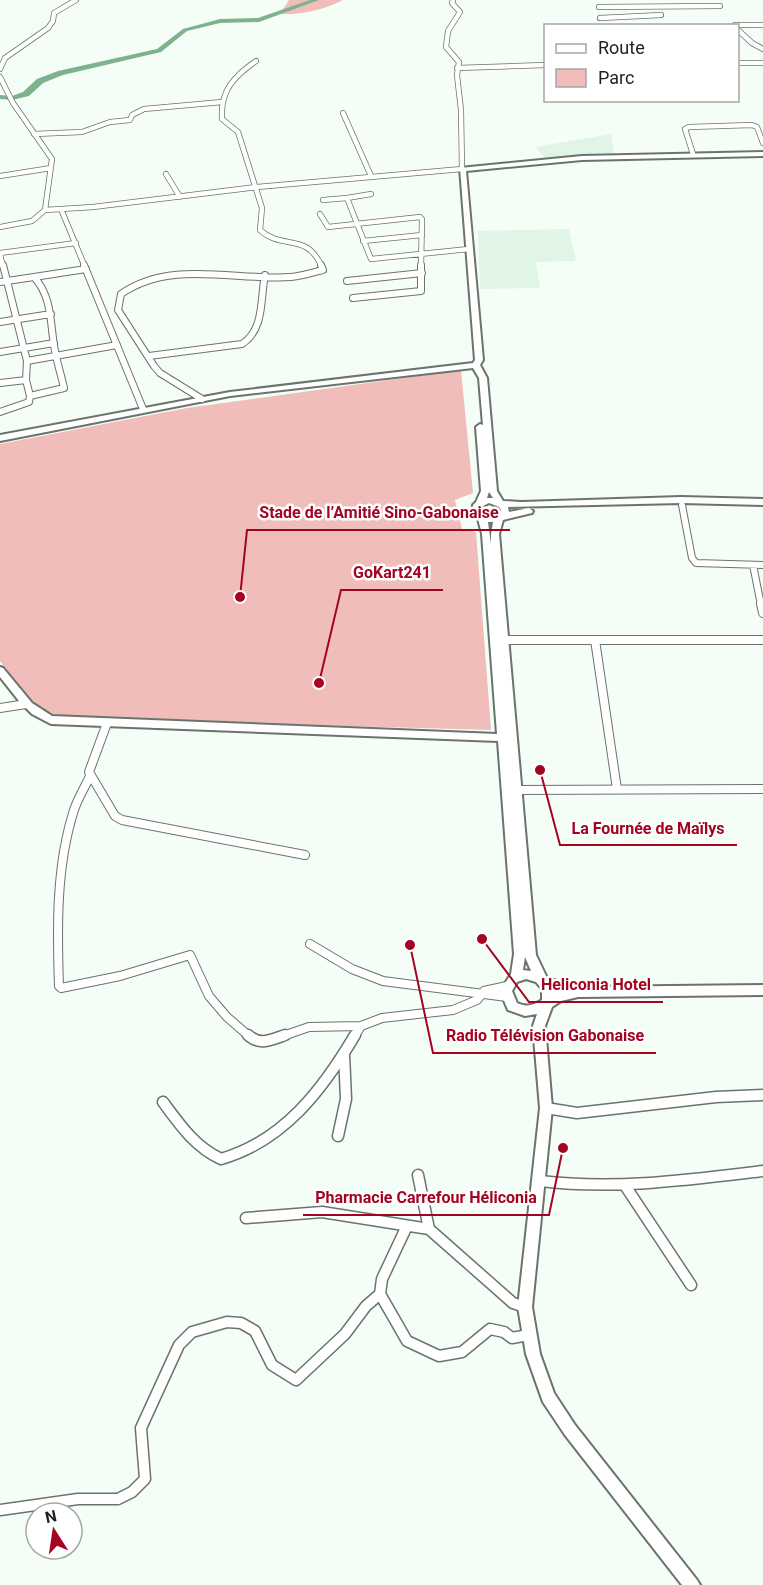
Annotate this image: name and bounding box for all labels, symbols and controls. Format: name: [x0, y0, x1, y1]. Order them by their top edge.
legend: [544, 24, 739, 102]
text: Route: [598, 37, 645, 58]
text: Parc: [598, 67, 634, 88]
callout: Stade de l’Amitié Sino-Gabonaise: [247, 496, 510, 530]
text: Stade de l’Amitié Sino-Gabonaise: [259, 503, 499, 522]
callout: GoKart241: [341, 556, 443, 590]
text: GoKart241: [353, 563, 431, 582]
callout: La Fournée de Maïlys: [560, 811, 737, 845]
text: La Fournée de Maïlys: [572, 819, 724, 838]
callout: Heliconia Hotel: [529, 968, 663, 1002]
text: Heliconia Hotel: [541, 975, 651, 994]
callout: Radio Télévision Gabonaise: [433, 1019, 656, 1053]
text: Radio Télévision Gabonaise: [446, 1026, 644, 1045]
callout: Pharmacie Carrefour Héliconia: [303, 1181, 549, 1215]
text: Pharmacie Carrefour Héliconia: [315, 1188, 537, 1207]
north arrow: [24, 1501, 84, 1561]
text: N: [43, 1506, 58, 1527]

